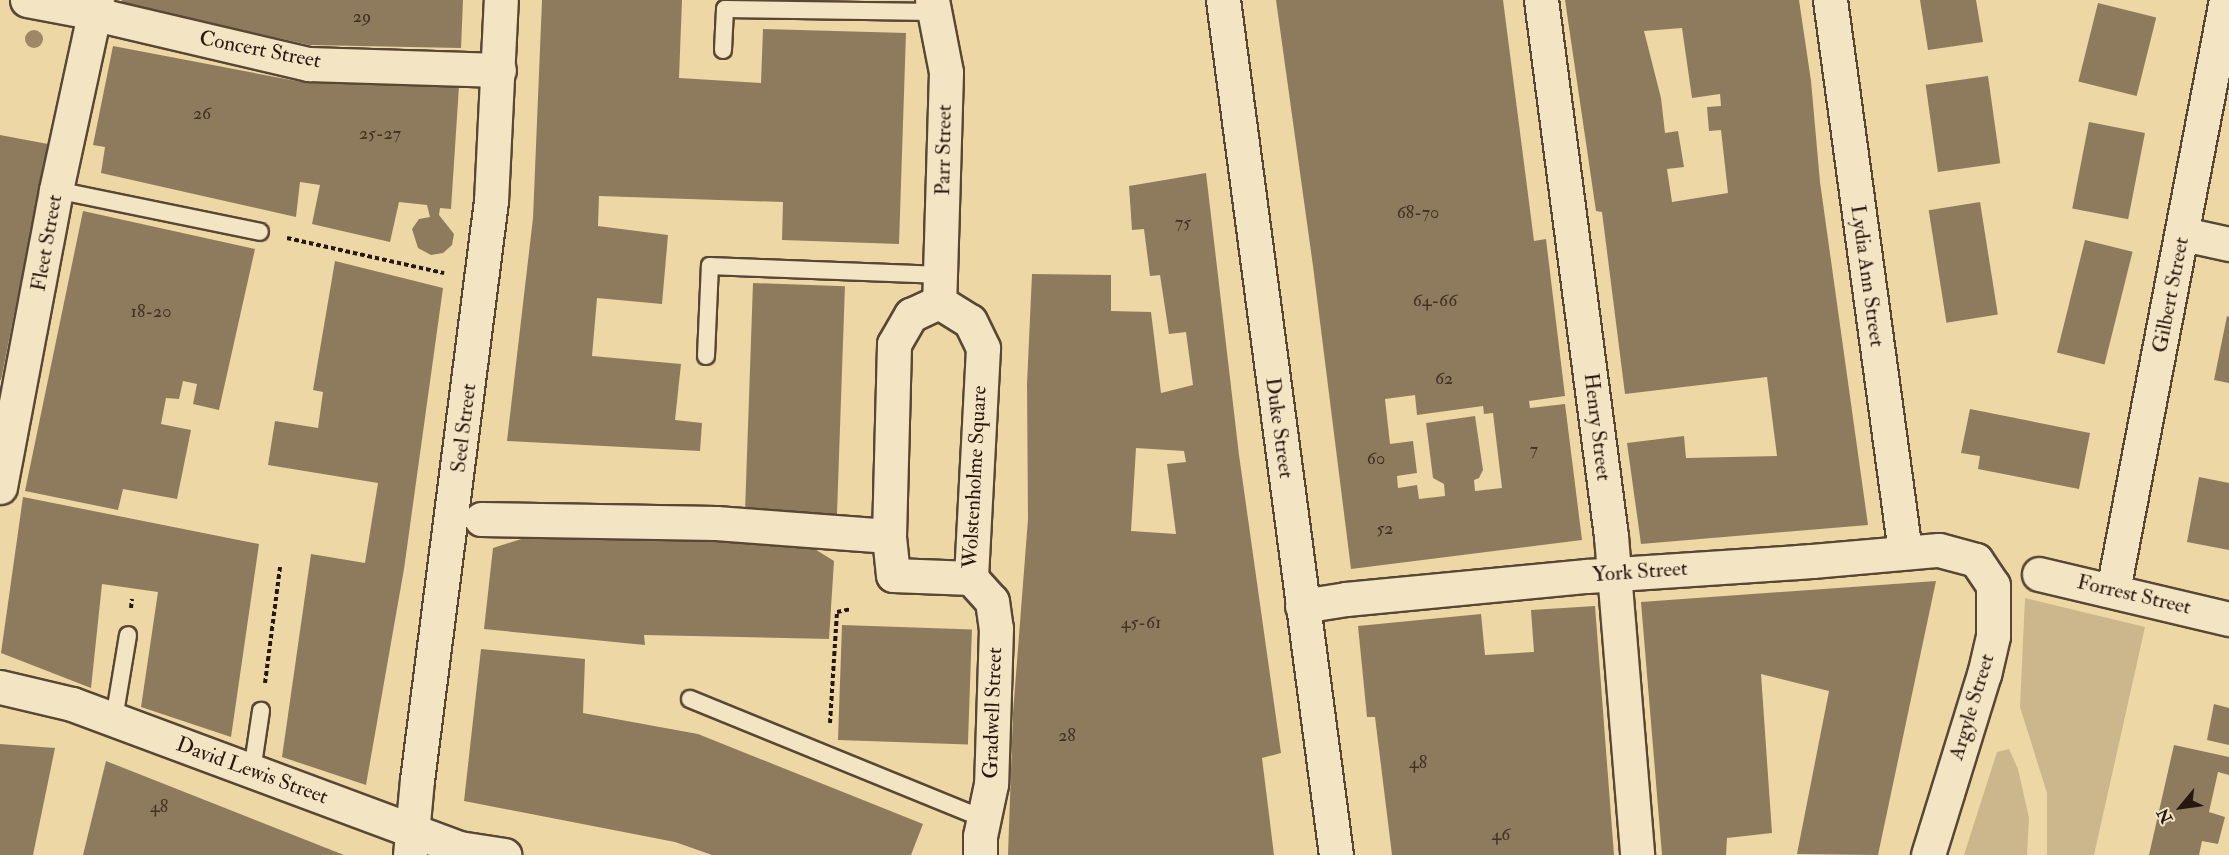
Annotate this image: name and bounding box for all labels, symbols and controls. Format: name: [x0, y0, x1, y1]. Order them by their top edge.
house number: 29: [353, 6, 371, 28]
street label: Concert Street: [197, 26, 323, 74]
house number: 26: [193, 103, 211, 125]
street label: Parr Street: [931, 104, 957, 196]
house number: 25-27: [359, 123, 401, 145]
street label: Fleet Street: [26, 193, 68, 293]
house number: 68-70: [1397, 202, 1439, 224]
street label: Lydia Ann Street: [1845, 203, 1889, 349]
house number: 75: [1175, 212, 1191, 234]
street label: Gilbert Street: [2147, 235, 2195, 355]
house number: 64-66: [1413, 290, 1457, 312]
house number: 18-20: [131, 301, 171, 323]
house number: 62: [1435, 368, 1453, 390]
street label: Henry Street: [1578, 372, 1616, 482]
street label: Duke Street: [1259, 376, 1299, 480]
street label: Seel Street: [446, 382, 482, 474]
street label: Wolstenholme Square: [958, 385, 992, 569]
house number: 7: [1530, 439, 1538, 461]
house number: 60: [1367, 448, 1385, 470]
house number: 52: [1377, 518, 1393, 540]
street label: York Street: [1592, 556, 1688, 588]
street label: Forrest Street: [2075, 570, 2193, 620]
house number: 45-61: [1121, 612, 1161, 634]
street label: Gradwell Street: [978, 647, 1008, 779]
street label: Argyle Street: [1944, 651, 2000, 763]
house number: 28: [1058, 725, 1076, 747]
street label: David Lewis Street: [173, 732, 331, 810]
house number: 48: [1409, 752, 1427, 774]
north arrow: [2151, 777, 2211, 837]
house number: 48: [150, 796, 168, 818]
text: N: [2153, 805, 2177, 827]
house number: 46: [1492, 824, 1510, 846]

